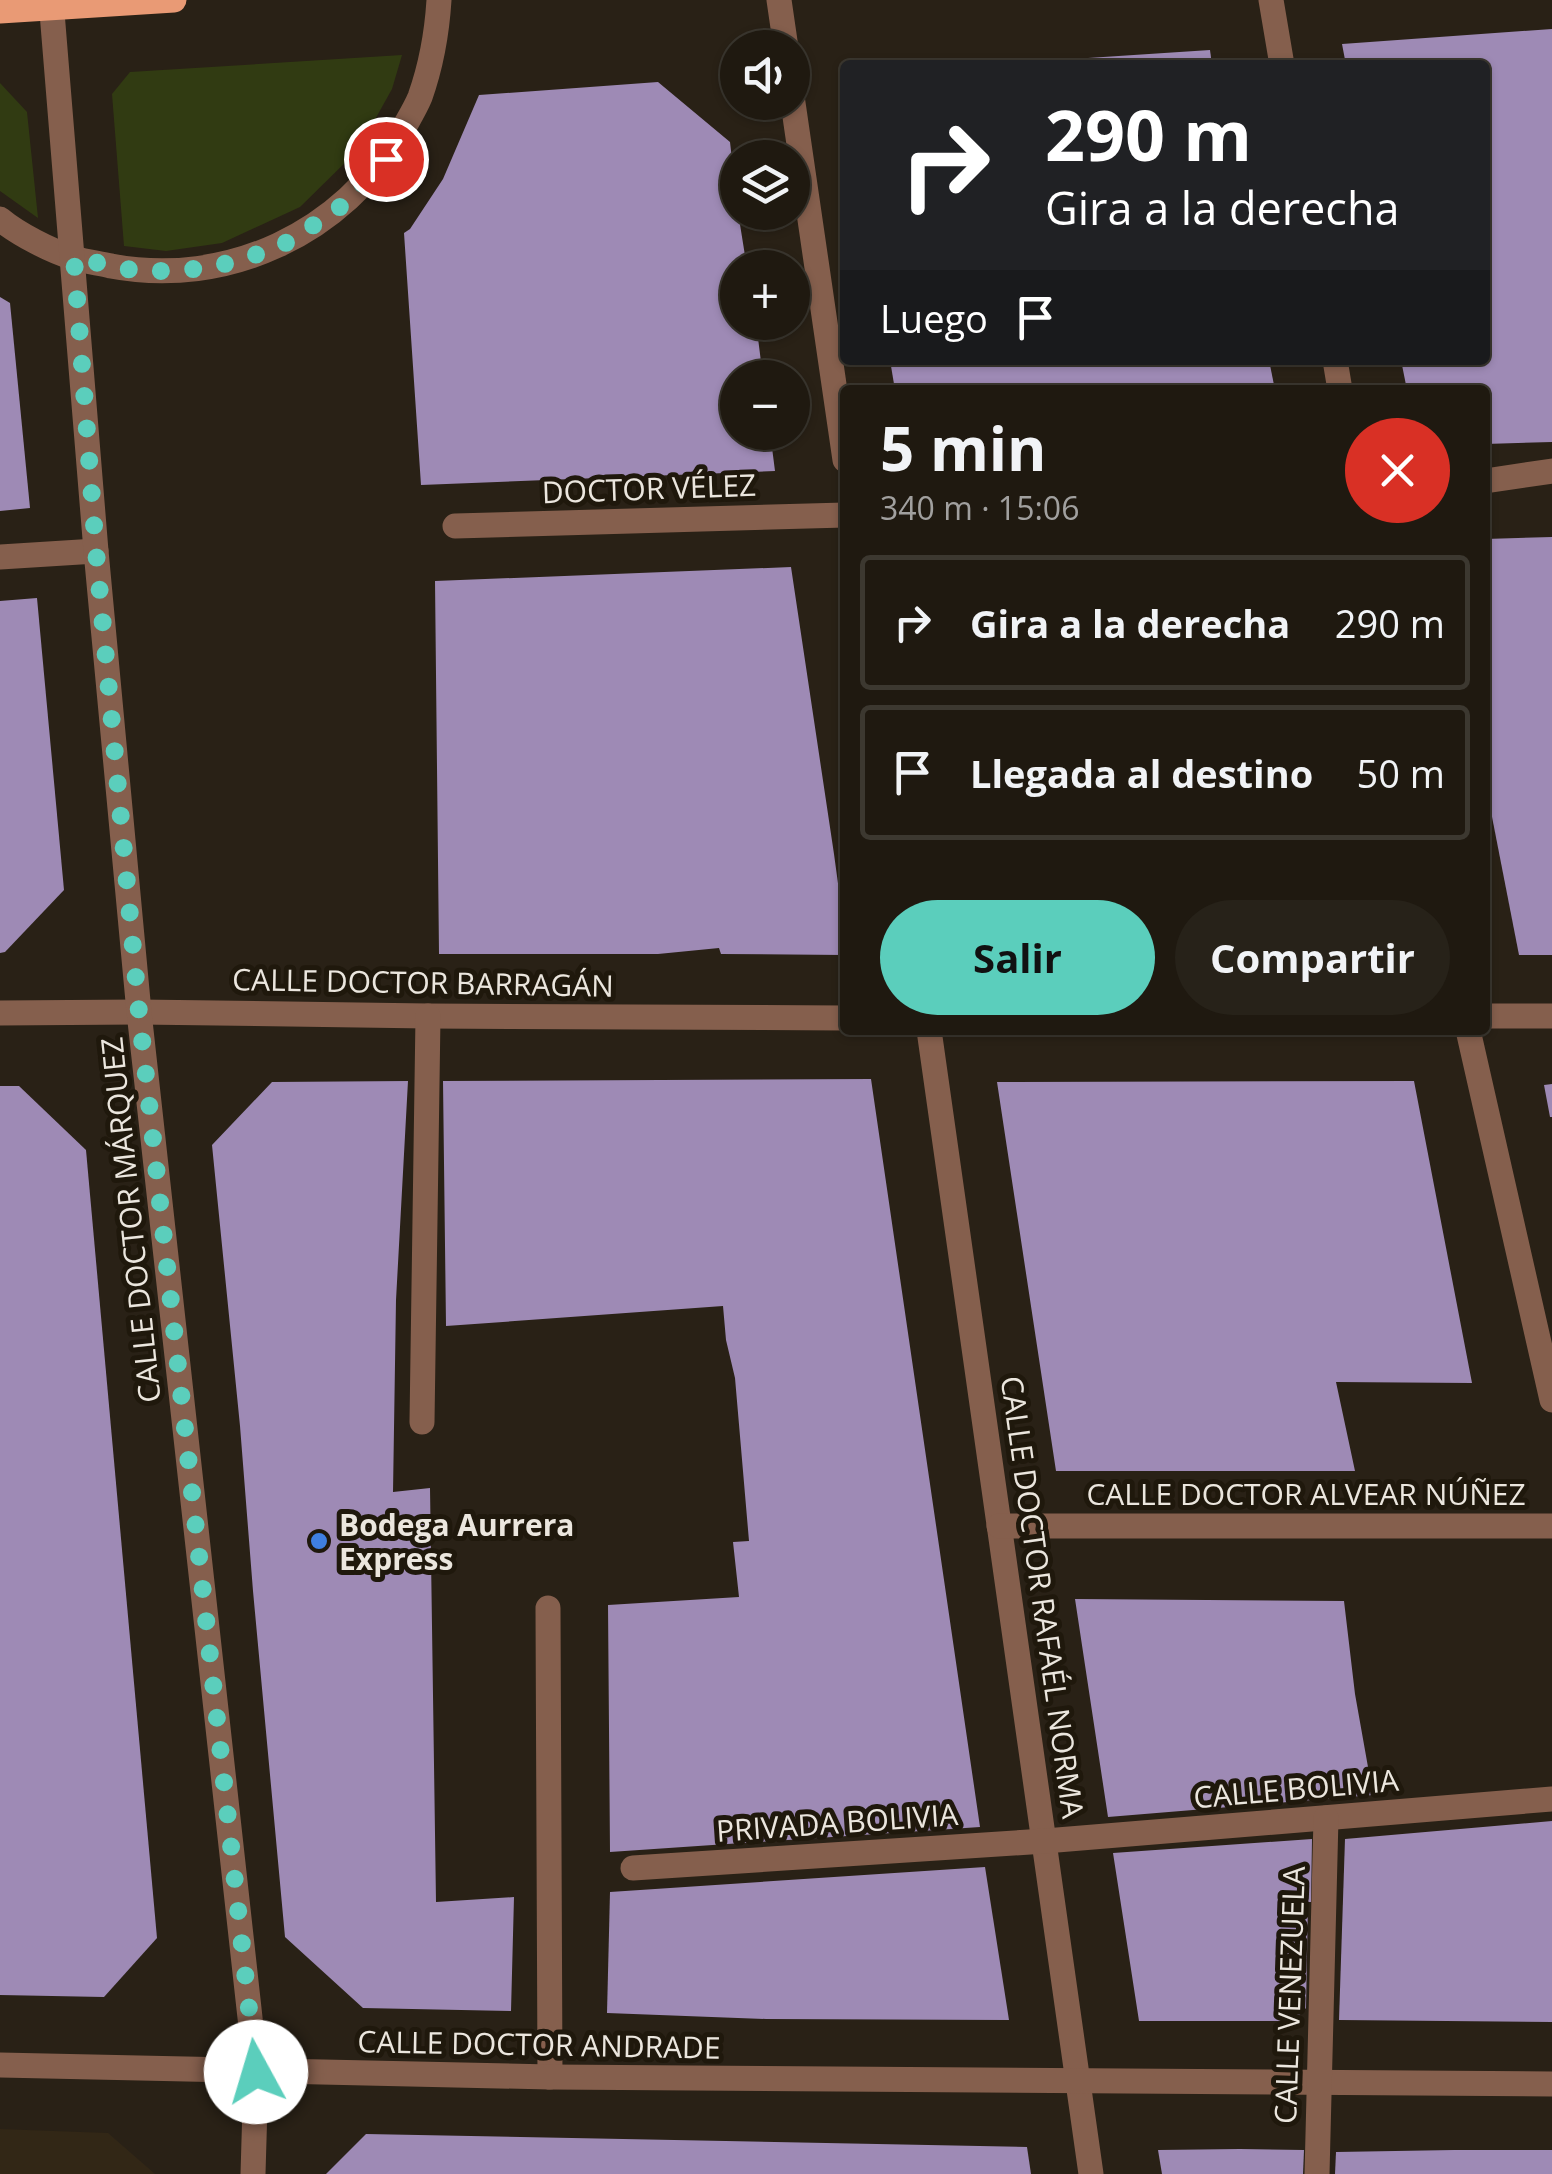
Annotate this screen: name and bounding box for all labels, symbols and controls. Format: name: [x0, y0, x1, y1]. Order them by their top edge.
map controls: [720, 30, 810, 450]
button: sound: [720, 30, 810, 120]
text: 290 m: [1045, 86, 1252, 182]
icon: right: [880, 100, 1010, 230]
pin: [344, 117, 429, 202]
icon: arrive: [359, 132, 414, 187]
button: layers: [720, 140, 810, 230]
text: Gira a la derecha: [1045, 177, 1400, 238]
button: +: [720, 250, 810, 340]
icon: arrive: [1008, 290, 1063, 345]
text: Luego: [880, 292, 988, 344]
button: −: [720, 360, 810, 450]
text: 5 min: [880, 407, 1047, 489]
button: close: [1345, 418, 1450, 523]
street label: DOCTOR VÉLEZ: [541, 464, 757, 512]
text: 340 m · 15:06: [880, 486, 1079, 529]
icon: right: [885, 595, 940, 650]
text: Gira a la derecha: [970, 597, 1290, 649]
text: 290 m: [1335, 597, 1445, 649]
icon: arrive: [885, 745, 940, 800]
text: Llegada al destino: [970, 747, 1313, 799]
text: 50 m: [1356, 747, 1445, 799]
button: Salir: [880, 900, 1155, 1015]
button: Compartir: [1175, 900, 1450, 1015]
street label: CALLE DOCTOR BARRAGÁN: [232, 958, 614, 1006]
street label: CALLE DOCTOR MÁRQUEZ: [90, 1035, 170, 1405]
street label: CALLE DOCTOR RAFAÉL NORMA: [992, 1373, 1094, 1821]
street label: CALLE DOCTOR ALVEAR NÚÑEZ: [1086, 1473, 1526, 1514]
place label: Bodega Aurrera Express: [339, 1504, 574, 1579]
marker: Bodega Aurrera Express: [308, 1530, 330, 1552]
street label: CALLE BOLIVIA: [1192, 1759, 1400, 1817]
street label: PRIVADA BOLIVIA: [715, 1793, 959, 1851]
street label: CALLE VENEZUELA: [1264, 1865, 1314, 2125]
position arrow: [204, 2020, 308, 2124]
street label: CALLE DOCTOR ANDRADE: [357, 2020, 721, 2068]

